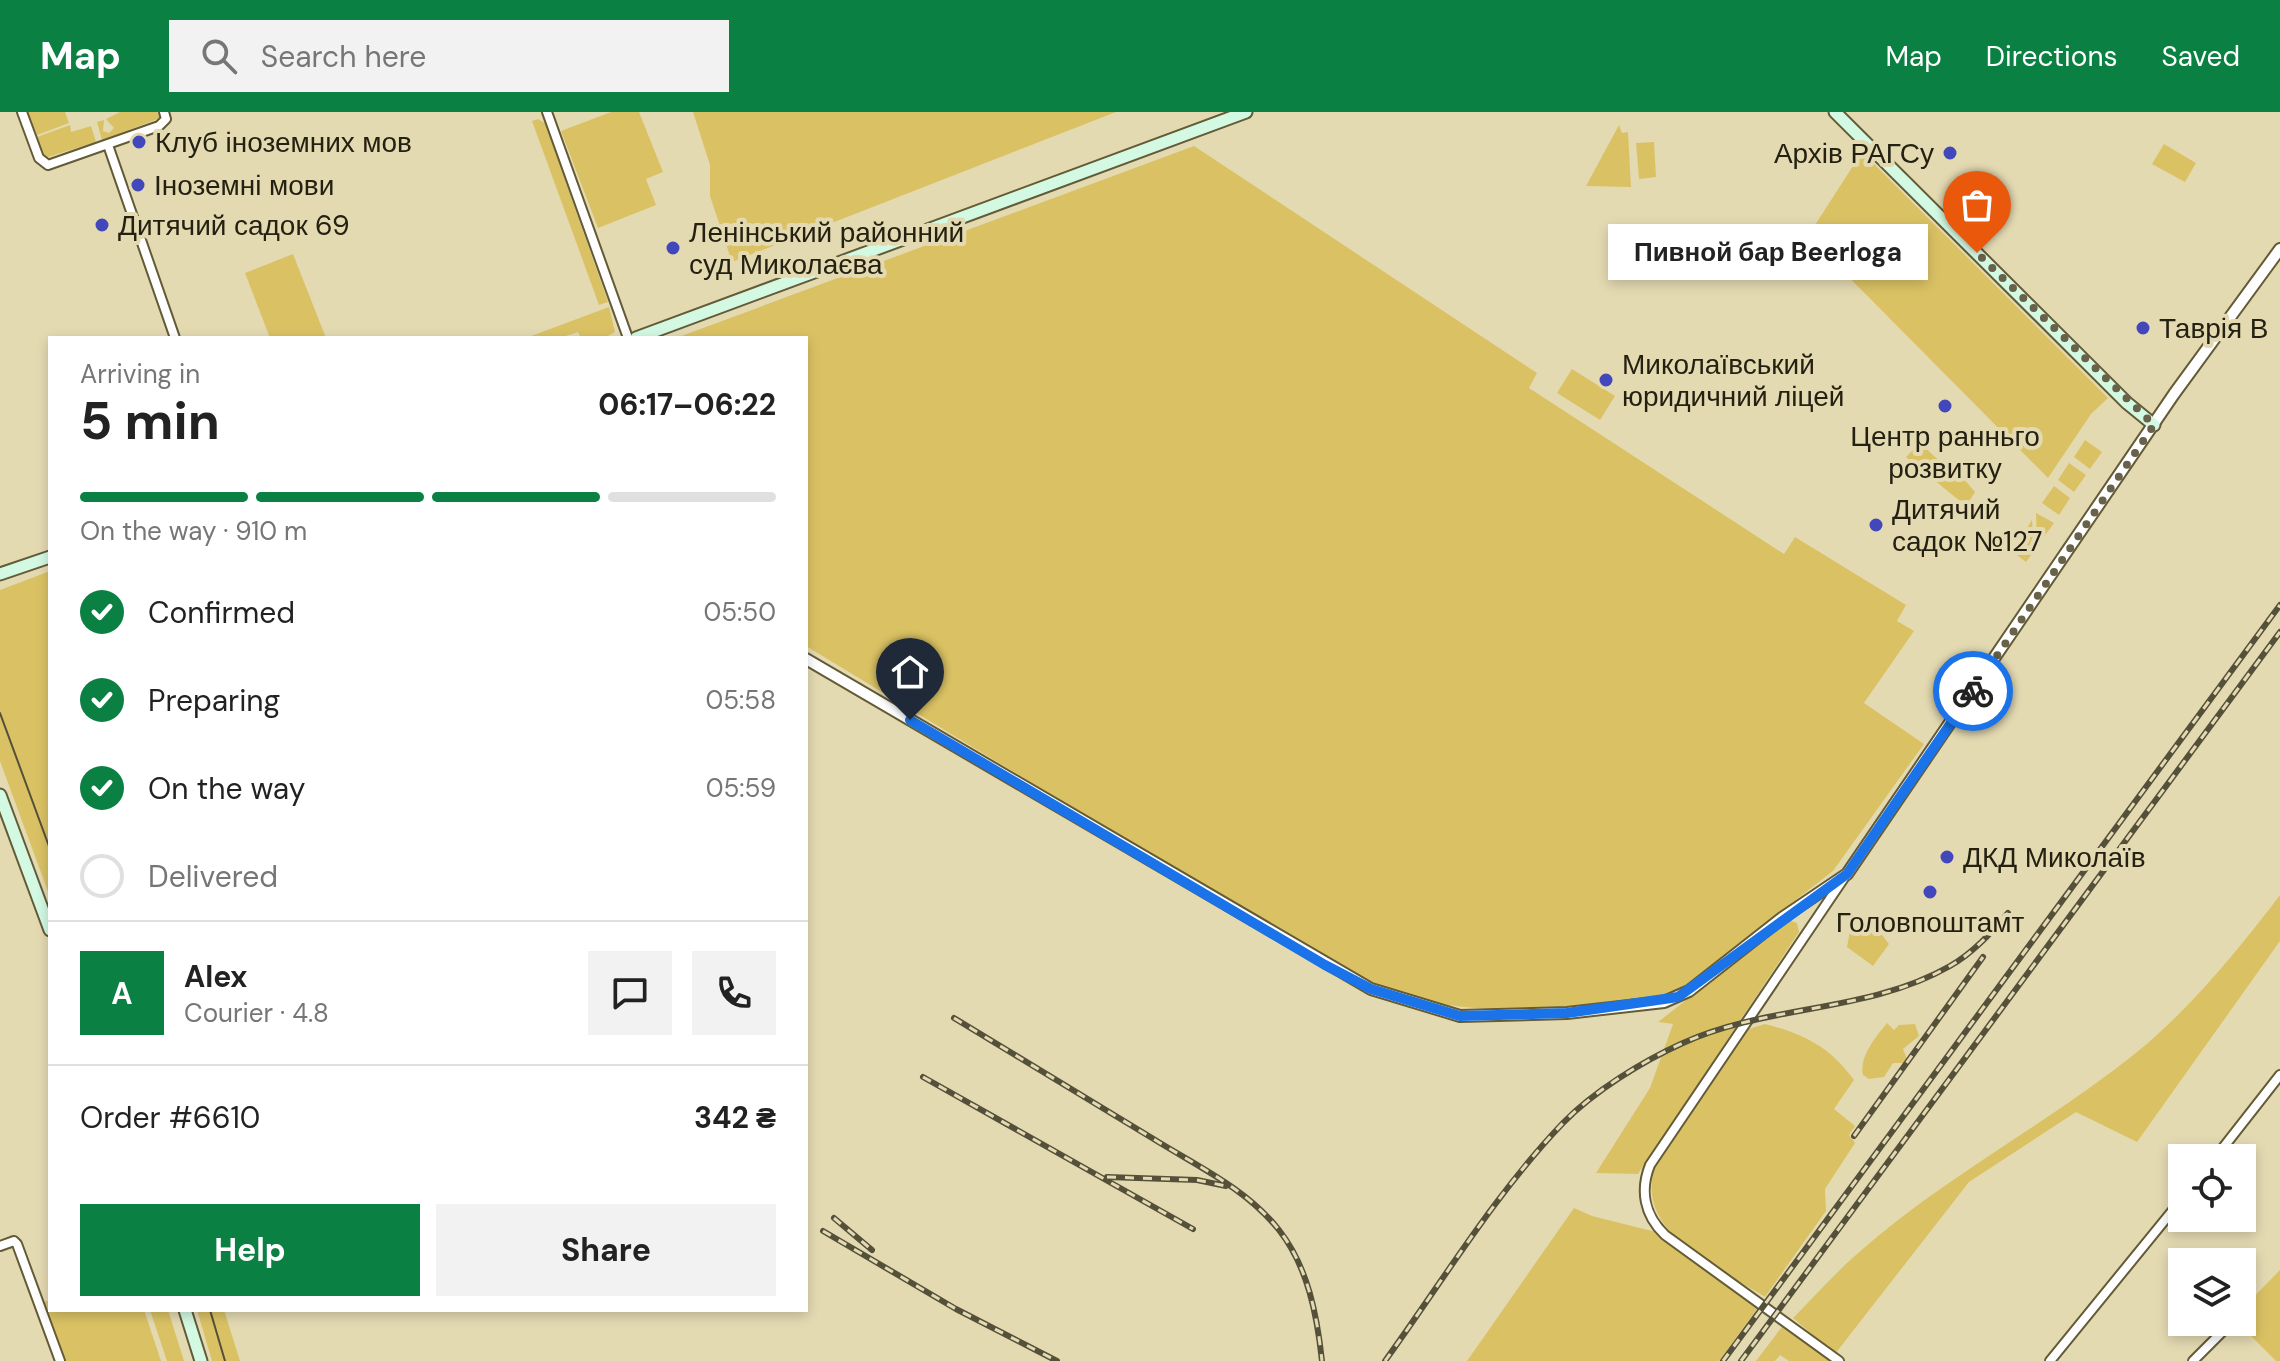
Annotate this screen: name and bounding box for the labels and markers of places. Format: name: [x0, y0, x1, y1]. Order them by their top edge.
place label: Клуб іноземних мов: [155, 124, 412, 161]
marker: Клуб іноземних мов: [130, 133, 148, 151]
place label: Архів РАГСу: [1774, 135, 1934, 172]
marker: Архів РАГСу: [1941, 144, 1959, 162]
place label: Іноземні мови: [154, 167, 334, 204]
pin: [1943, 171, 2011, 253]
marker: Іноземні мови: [129, 176, 147, 194]
place label: Дитячий садок 69: [118, 207, 350, 244]
place label: Ленінський районний суд Миколаєва: [689, 214, 964, 283]
marker: Дитячий садок 69: [93, 216, 111, 234]
callout: Пивной бар Beerloga: [1609, 225, 1929, 281]
marker: Ленінський районний суд Миколаєва: [664, 239, 682, 257]
place label: Таврія В: [2159, 310, 2268, 347]
marker: Таврія В: [2134, 319, 2152, 337]
place label: Миколаївський юридичний ліцей: [1622, 346, 1844, 415]
marker: Миколаївський юридичний ліцей: [1597, 371, 1615, 389]
marker: Центр ранньго розвитку: [1936, 397, 1954, 415]
place label: Центр ранньго розвитку: [1850, 418, 2040, 487]
place label: Дитячий садок №127: [1892, 491, 2043, 560]
marker: Дитячий садок №127: [1867, 516, 1885, 534]
pin: [876, 638, 944, 720]
place label: ДКД Миколаїв: [1963, 839, 2146, 876]
marker: ДКД Миколаїв: [1938, 848, 1956, 866]
marker: Головпоштамт: [1921, 883, 1939, 901]
place label: Головпоштамт: [1836, 904, 2025, 941]

